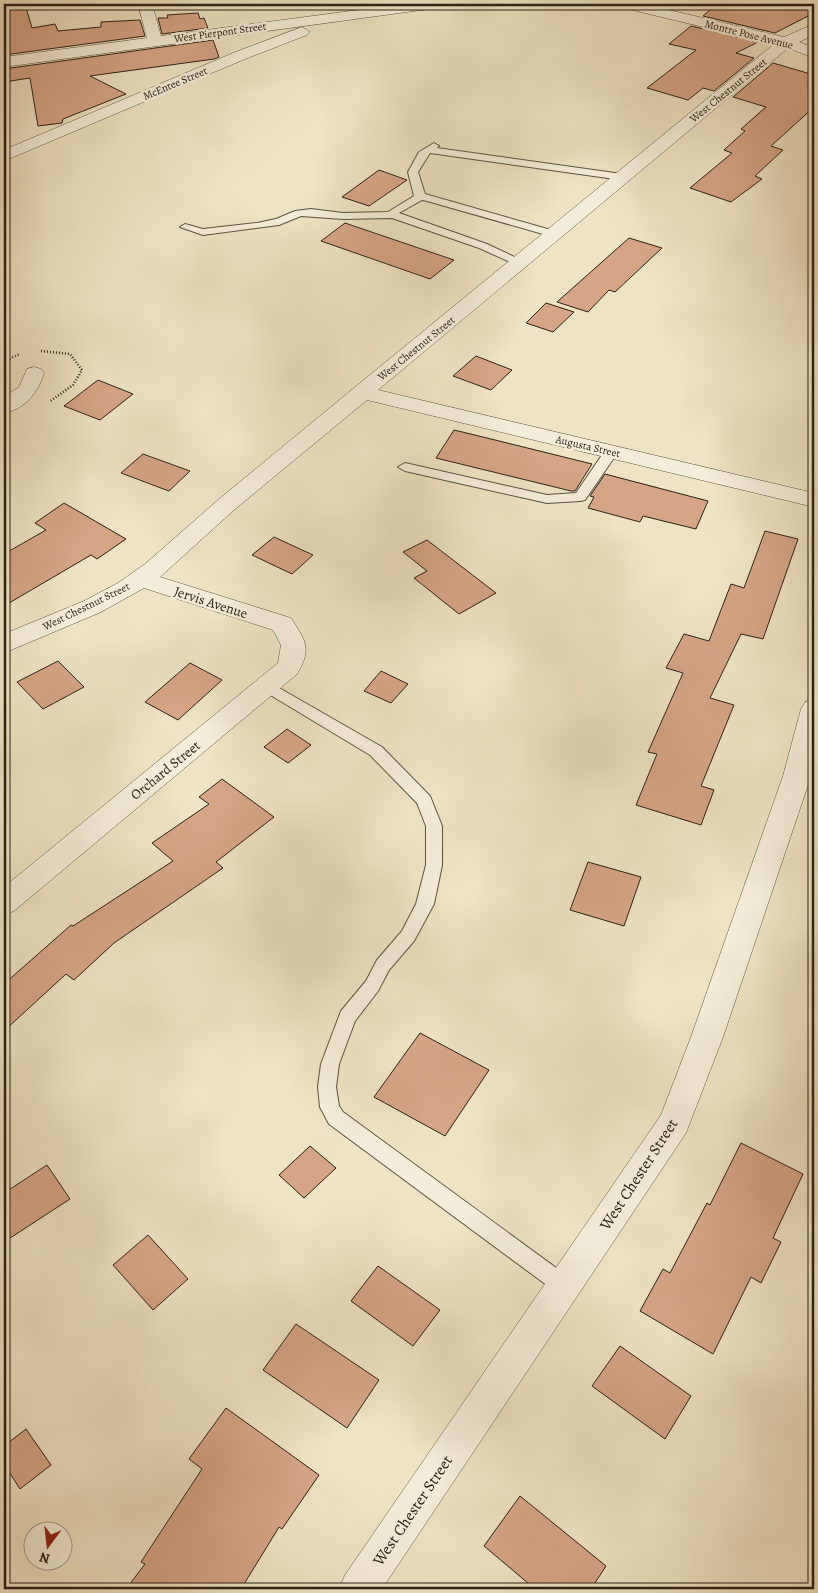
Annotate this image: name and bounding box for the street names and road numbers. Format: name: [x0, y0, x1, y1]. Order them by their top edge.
street label: Montre Pose Avenue: [703, 16, 795, 53]
street label: West Pierpont Street: [172, 19, 268, 47]
street label: West Chestnut Street: [686, 54, 770, 127]
street label: McEntee Street: [141, 63, 210, 104]
street label: West Chestnut Street: [374, 312, 458, 385]
street label: Augusta Street: [553, 432, 622, 461]
street label: West Chestnut Street: [39, 579, 133, 634]
street label: Jervis Avenue: [172, 582, 250, 623]
street label: Orchard Street: [126, 736, 205, 804]
street label: West Chester Street: [594, 1114, 683, 1235]
street label: West Chester Street: [367, 1451, 458, 1571]

